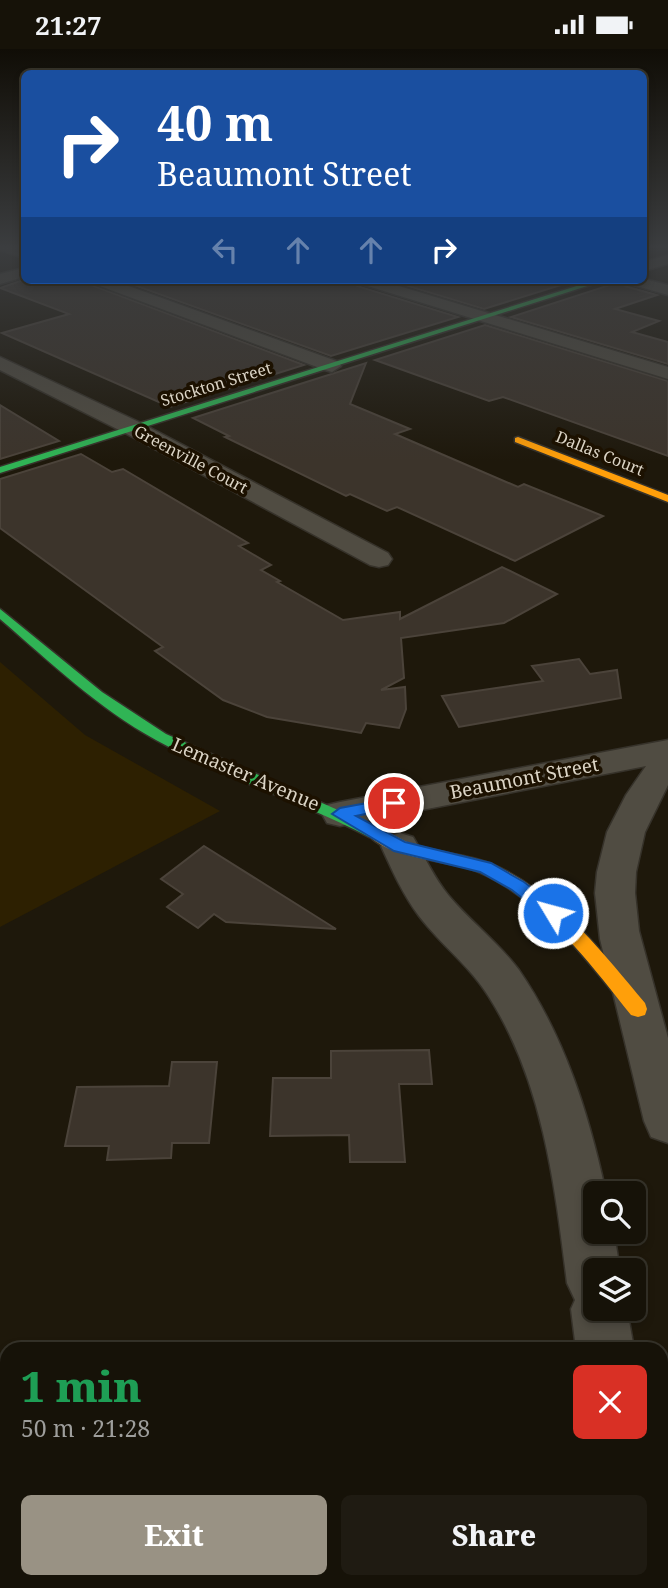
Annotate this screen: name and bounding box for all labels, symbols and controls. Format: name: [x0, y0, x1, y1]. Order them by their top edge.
text: 21:27: [35, 7, 102, 43]
text: 40 m: [157, 89, 273, 155]
icon: right: [42, 98, 133, 189]
text: Beaumont Street: [157, 152, 412, 195]
icon: left: [206, 231, 244, 269]
icon: ahead: [279, 231, 317, 269]
icon: ahead: [352, 231, 390, 269]
icon: right: [425, 231, 463, 269]
street label: Stockton Street: [158, 357, 274, 411]
street label: Greenville Court: [130, 420, 252, 498]
street label: Dallas Court: [553, 425, 648, 481]
street label: Lemaster Avenue: [168, 731, 324, 817]
street label: Beaumont Street: [447, 751, 601, 805]
pin: [364, 773, 424, 833]
icon: arrive: [375, 784, 413, 822]
position arrow: [516, 876, 590, 950]
map controls: [583, 1181, 646, 1321]
button: search: [583, 1181, 646, 1244]
button: layers: [583, 1258, 646, 1321]
text: 1 min: [21, 1357, 142, 1414]
button: close: [573, 1365, 647, 1439]
text: 50 m · 21:28: [21, 1412, 150, 1444]
button: Exit: [21, 1495, 327, 1575]
button: Share: [341, 1495, 647, 1575]

